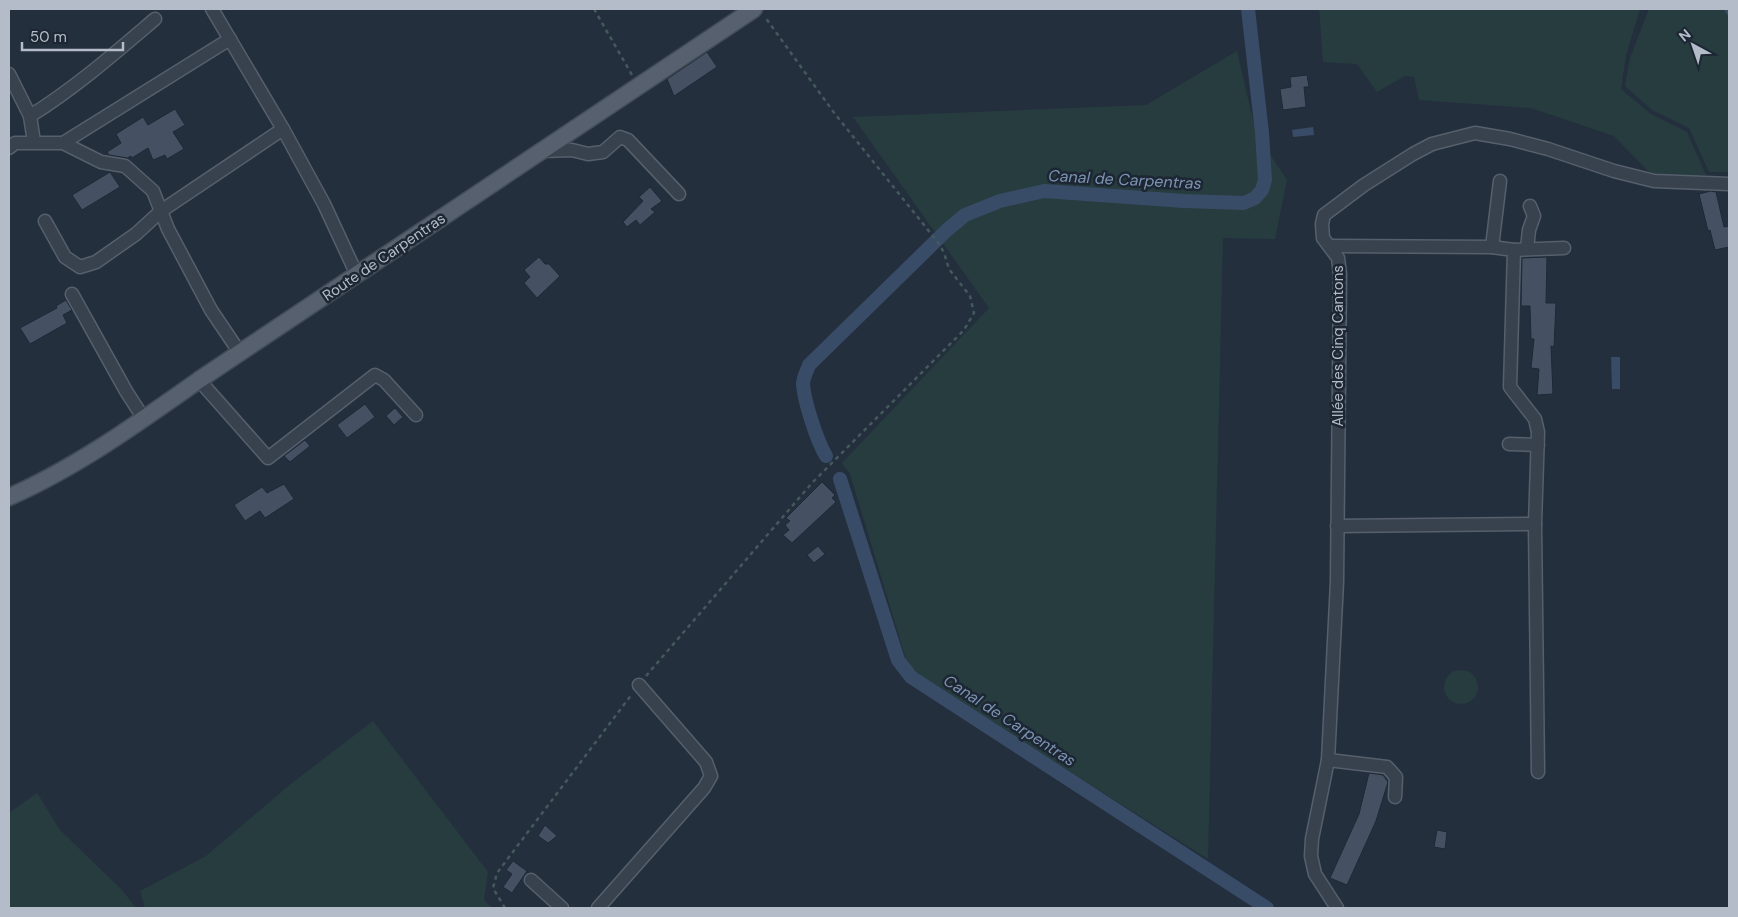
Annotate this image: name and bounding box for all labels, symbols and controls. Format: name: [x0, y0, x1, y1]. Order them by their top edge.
scale bar: [22, 20, 124, 52]
north arrow: [1668, 20, 1718, 70]
text: N: [1675, 25, 1694, 45]
text: 50 m: [30, 27, 67, 47]
water label: Canal de Carpentras: [1048, 165, 1202, 194]
street label: Route de Carpentras: [319, 208, 449, 306]
street label: Allée des Cinq Cantons: [1328, 265, 1348, 427]
water label: Canal de Carpentras: [940, 670, 1080, 771]

